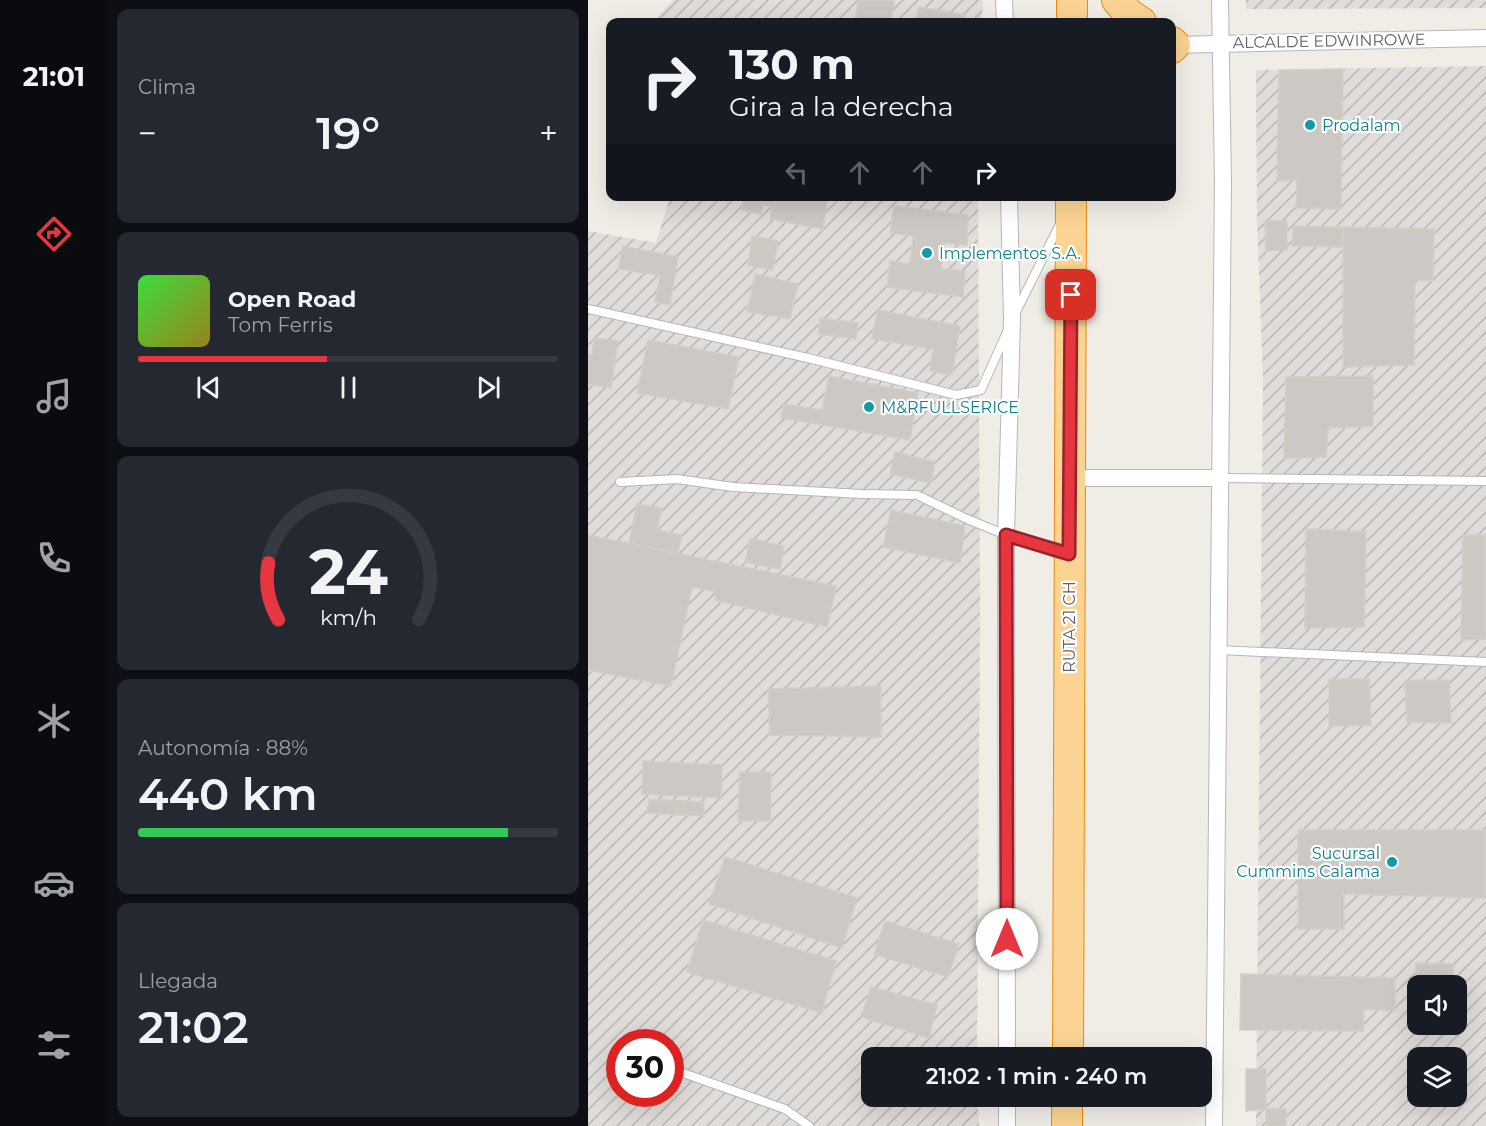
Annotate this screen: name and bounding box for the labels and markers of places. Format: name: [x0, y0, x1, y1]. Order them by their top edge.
place label: Prodalam: [1322, 116, 1400, 135]
marker: Prodalam: [1303, 118, 1317, 132]
place label: Implementos S.A.: [939, 244, 1081, 263]
marker: Implementos S.A.: [920, 246, 934, 260]
pin: [1045, 269, 1096, 320]
place label: M&RFULLSERICE: [881, 398, 1019, 417]
marker: M&RFULLSERICE: [862, 400, 876, 414]
place label: Sucursal Cummins Calama: [1236, 844, 1380, 881]
marker: Sucursal Cummins Calama: [1385, 855, 1399, 869]

